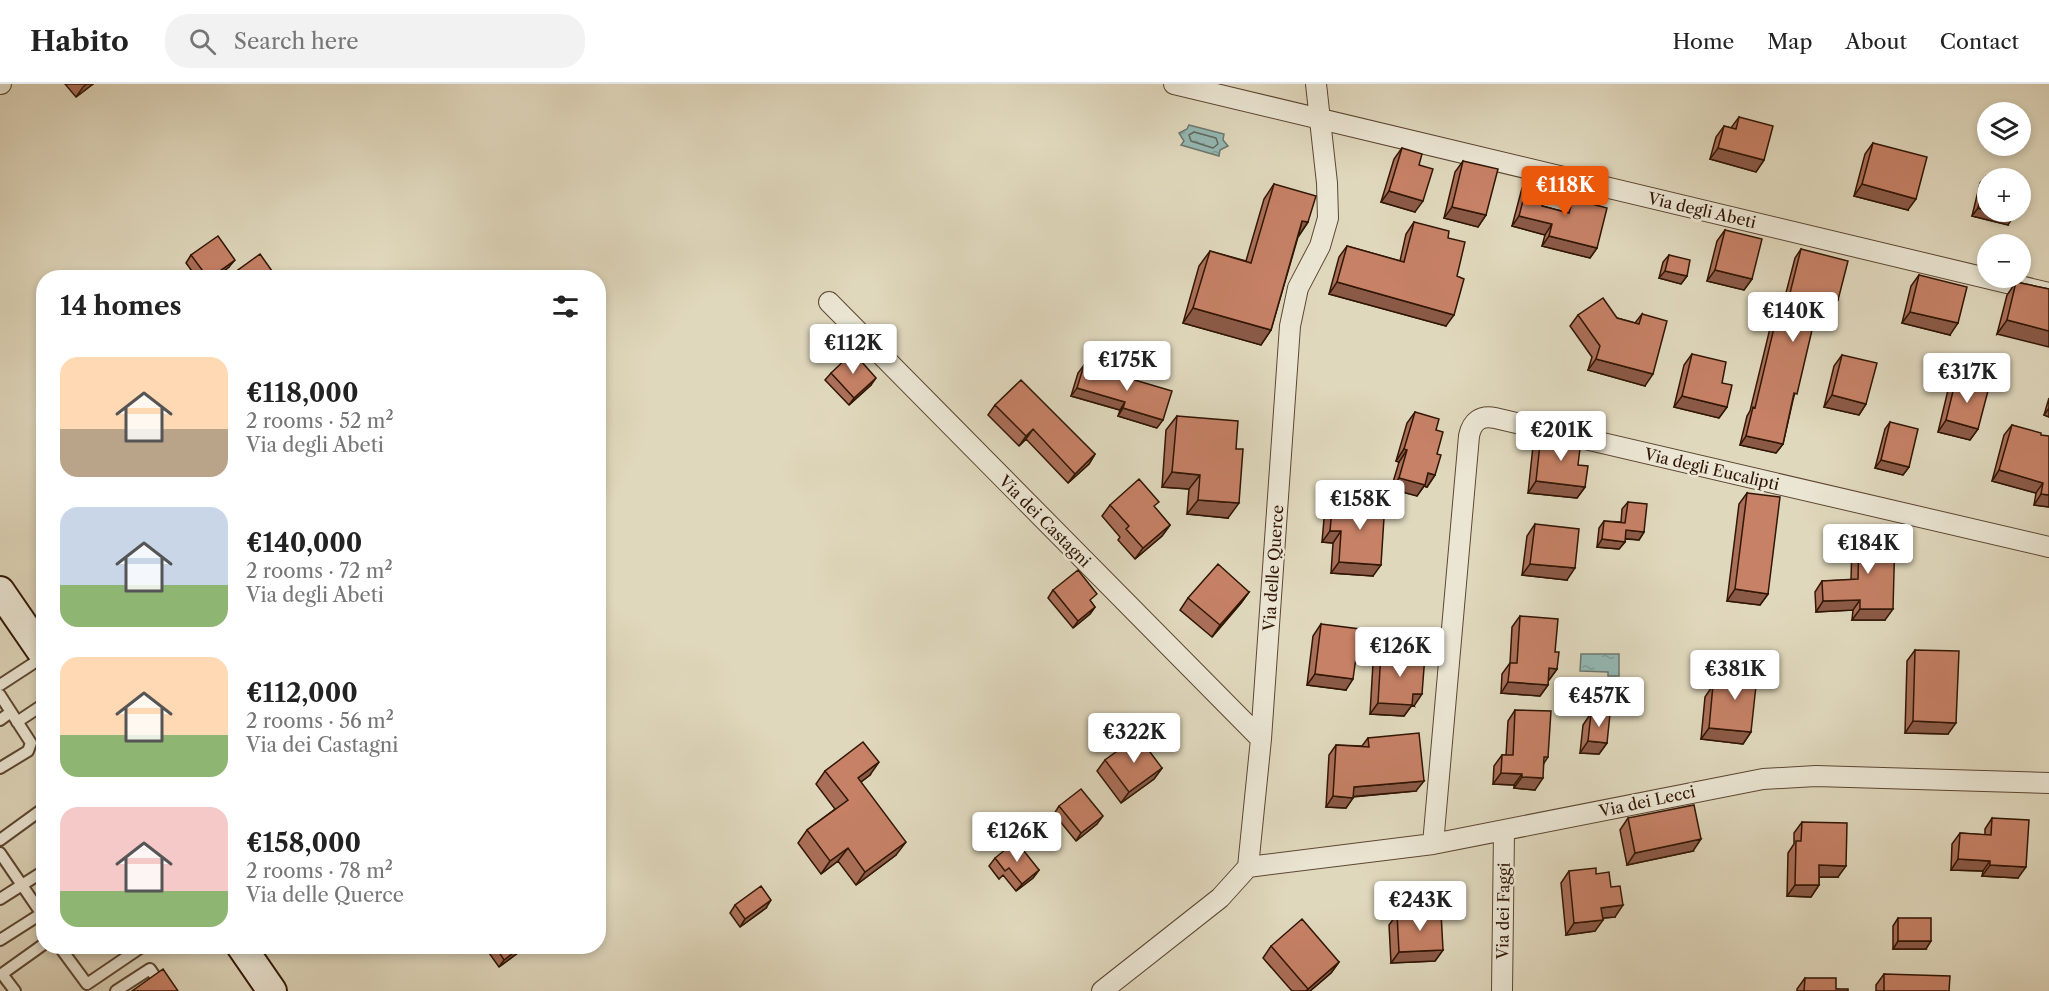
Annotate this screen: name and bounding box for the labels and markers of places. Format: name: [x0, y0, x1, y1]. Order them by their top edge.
pin: €118K: [1523, 166, 1607, 217]
pin: €140K: [1751, 292, 1835, 343]
pin: €112K: [811, 324, 895, 375]
pin: €175K: [1085, 341, 1169, 392]
pin: €317K: [1925, 353, 2009, 404]
pin: €201K: [1519, 411, 1603, 462]
pin: €158K: [1318, 480, 1402, 531]
pin: €184K: [1826, 524, 1910, 575]
pin: €126K: [1358, 627, 1442, 678]
pin: €381K: [1693, 650, 1777, 701]
pin: €457K: [1557, 677, 1641, 728]
pin: €322K: [1092, 713, 1176, 764]
pin: €126K: [975, 812, 1059, 863]
pin: €243K: [1378, 881, 1462, 932]

